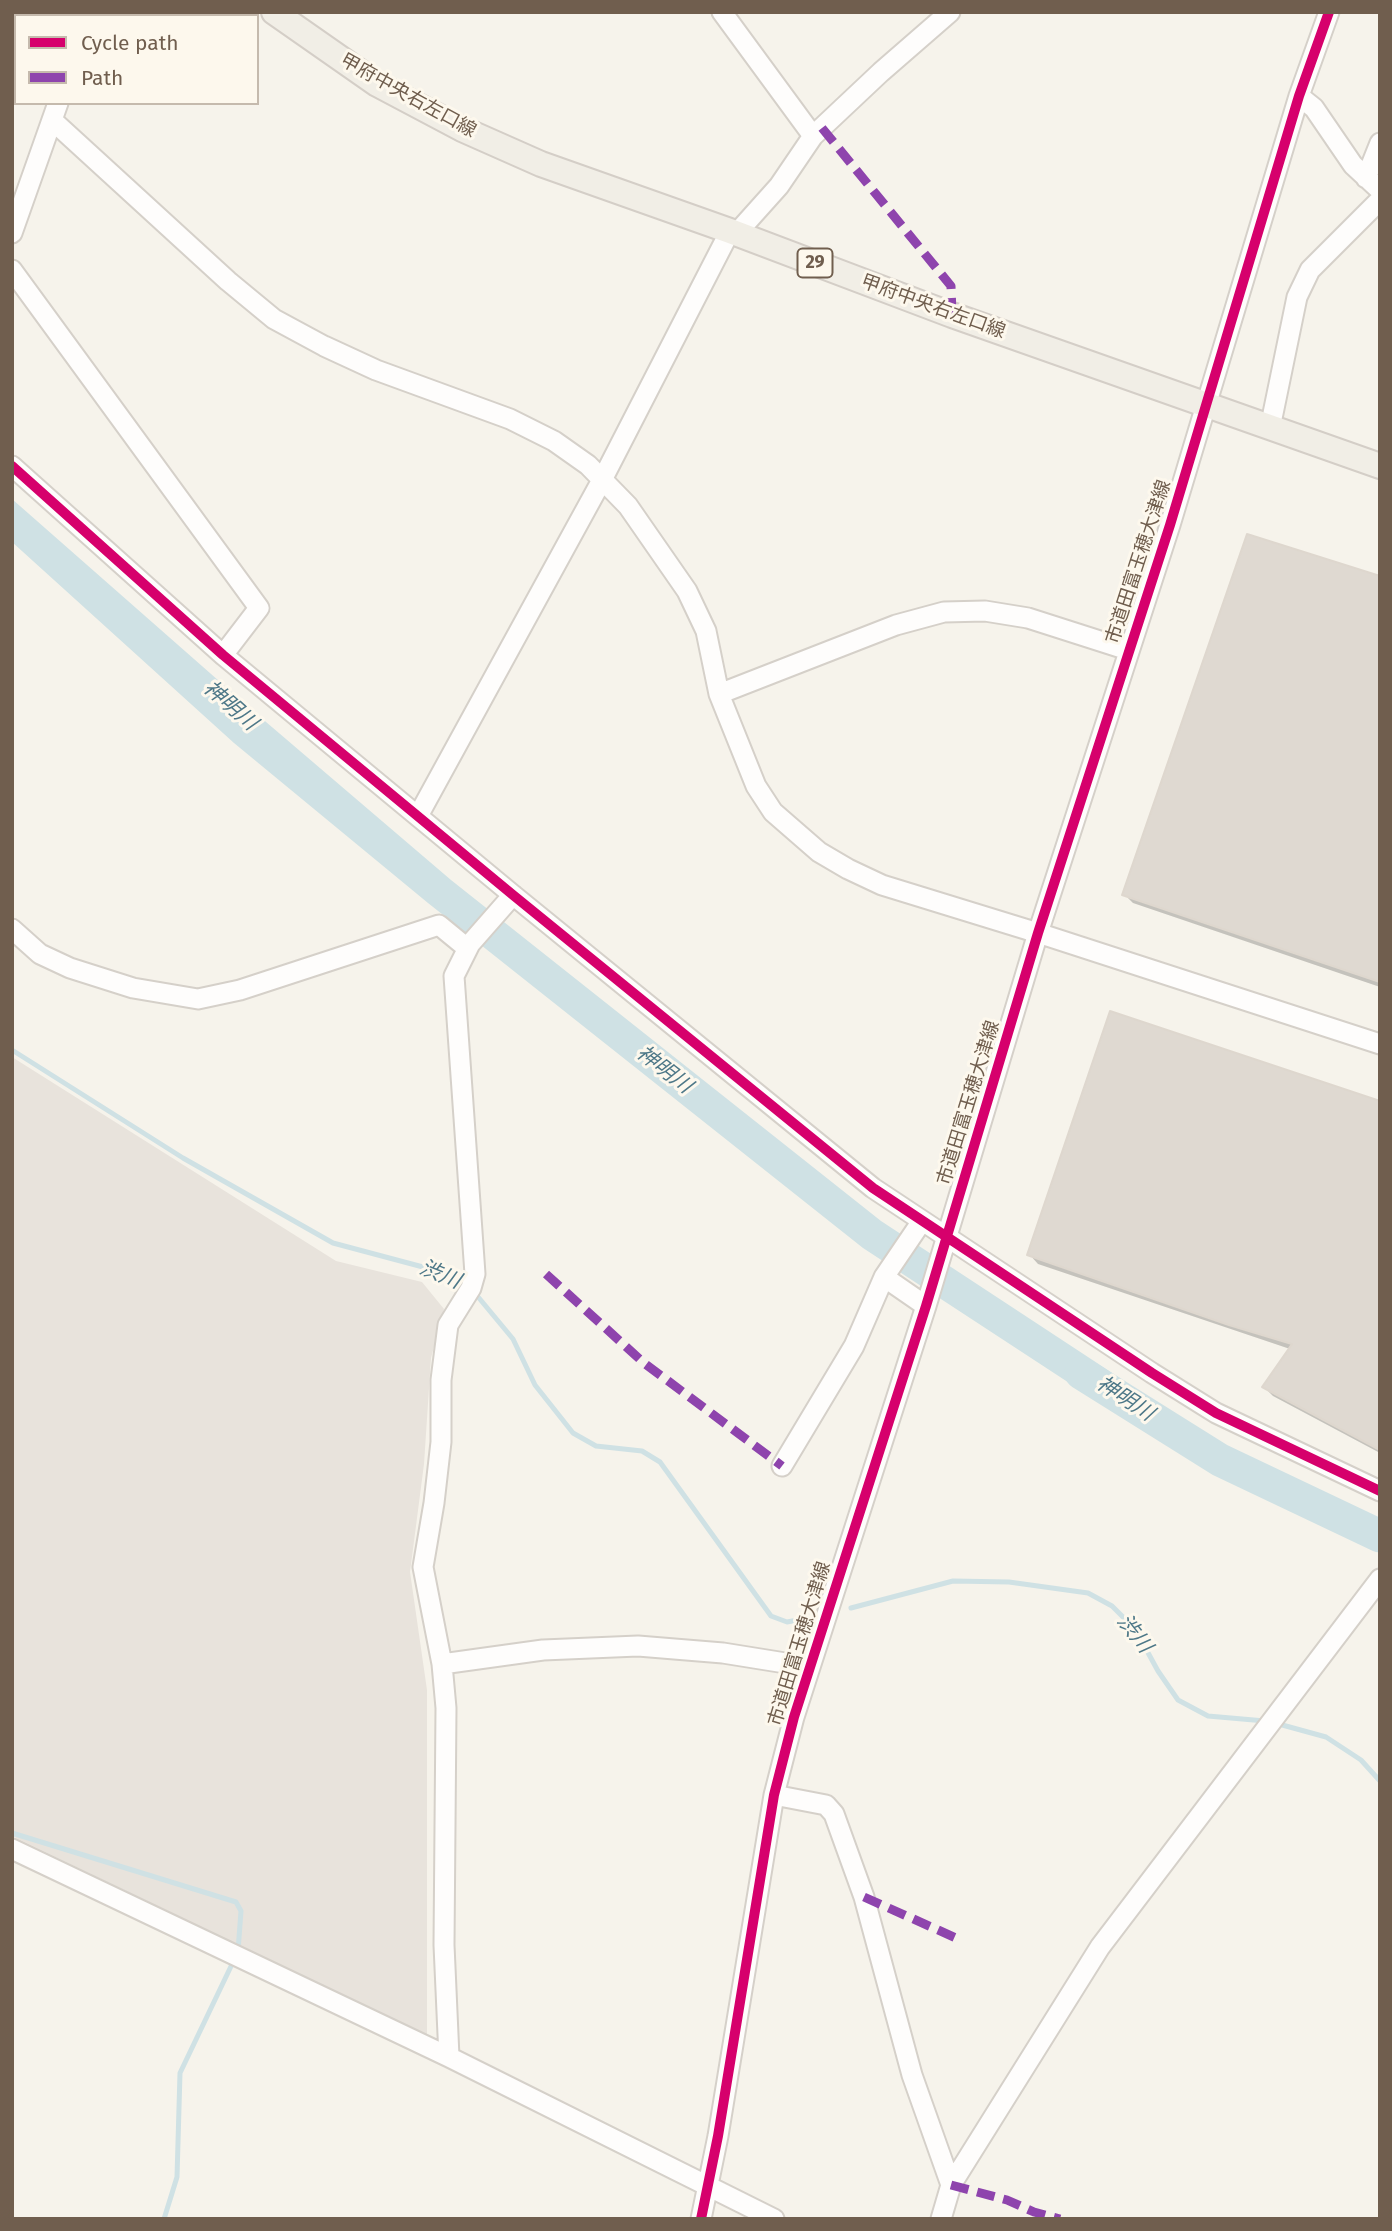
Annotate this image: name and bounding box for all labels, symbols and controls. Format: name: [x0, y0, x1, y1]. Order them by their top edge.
legend: [14, 14, 259, 105]
text: Cycle path: [81, 30, 179, 56]
street label: 甲府中央右左口線: [336, 49, 480, 143]
text: Path: [81, 65, 123, 91]
road number: 29: [798, 248, 832, 278]
street label: 甲府中央右左口線: [858, 270, 1008, 344]
street label: 市道田富玉穂大津線: [1102, 477, 1176, 647]
water label: 神明川: [198, 676, 262, 736]
street label: 市道田富玉穂大津線: [933, 1018, 1005, 1188]
water label: 神明川: [631, 1041, 697, 1099]
water label: 渋川: [416, 1255, 464, 1295]
water label: 神明川: [1092, 1371, 1158, 1427]
street label: 市道田富玉穂大津線: [764, 1559, 836, 1729]
water label: 渋川: [1111, 1610, 1157, 1658]

